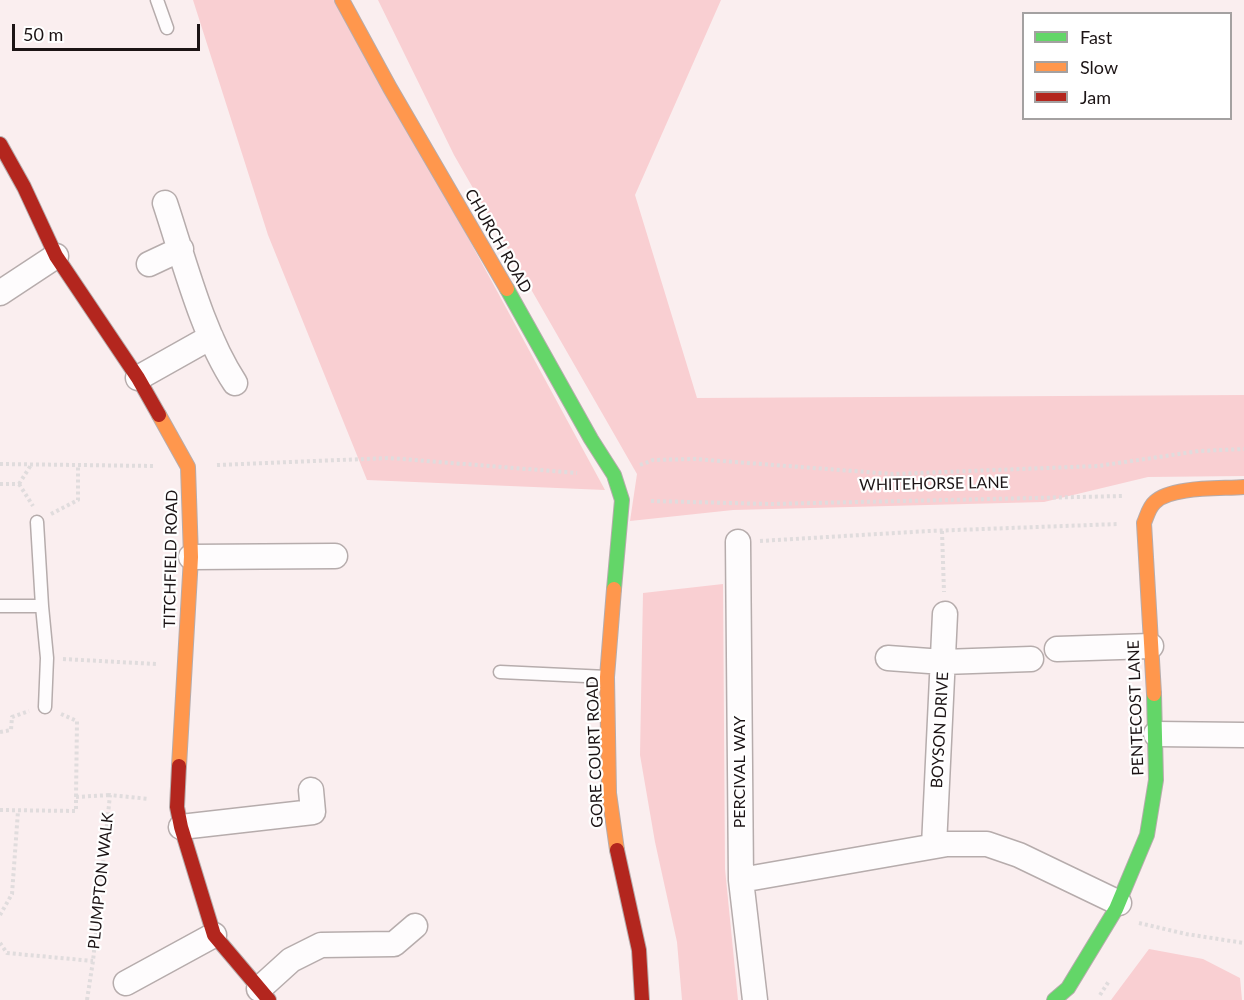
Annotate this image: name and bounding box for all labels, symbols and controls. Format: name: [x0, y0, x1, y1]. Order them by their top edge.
scale bar: [15, 12, 202, 50]
legend: [1022, 12, 1232, 120]
text: 50 m: [23, 23, 63, 45]
text: Fast: [1080, 26, 1112, 48]
text: Slow: [1080, 56, 1118, 78]
text: Jam: [1080, 86, 1111, 108]
street label: CHURCH ROAD: [460, 186, 536, 296]
street label: WHITEHORSE LANE: [859, 473, 1009, 495]
street label: TITCHFIELD ROAD: [160, 490, 182, 628]
street label: PENTECOST LANE: [1124, 640, 1148, 776]
street label: BOYSON DRIVE: [927, 671, 953, 789]
street label: GORE COURT ROAD: [583, 676, 607, 828]
street label: PERCIVAL WAY: [730, 716, 750, 828]
street label: PLUMPTON WALK: [84, 812, 118, 950]

